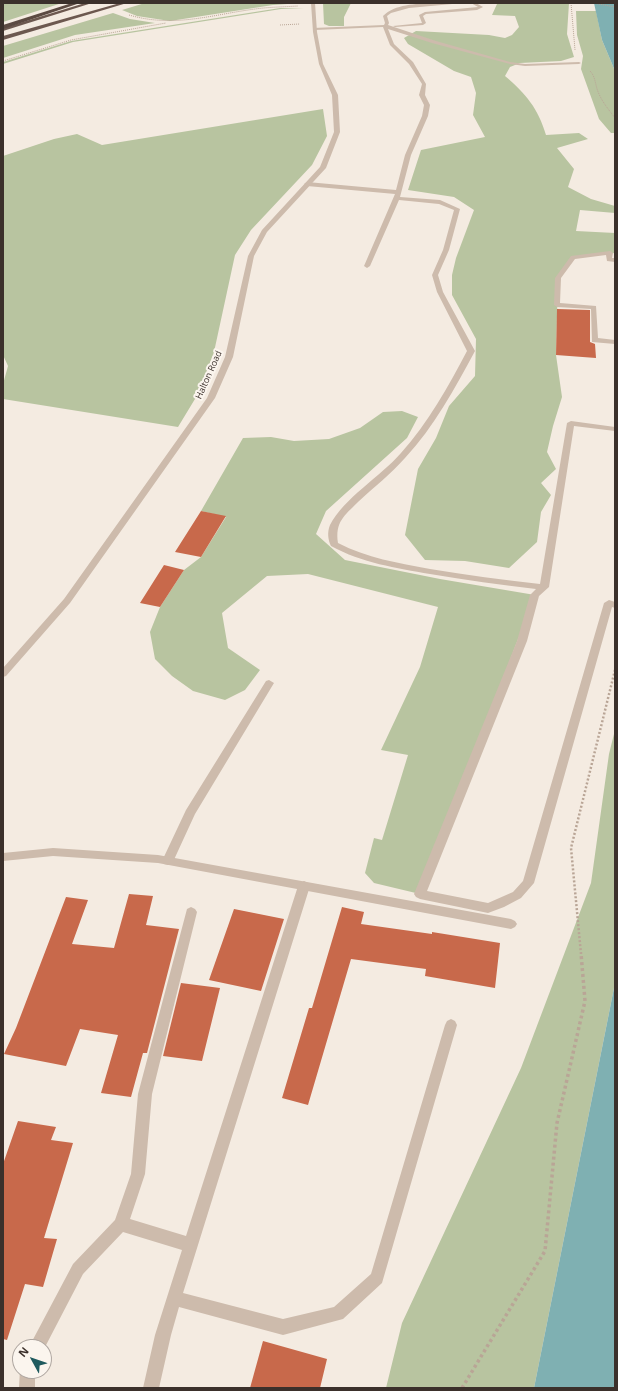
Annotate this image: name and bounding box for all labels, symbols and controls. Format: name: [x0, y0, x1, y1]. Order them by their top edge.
street label: Halton Road: [194, 349, 224, 401]
north arrow: [12, 1339, 52, 1379]
text: N: [15, 1343, 32, 1360]

